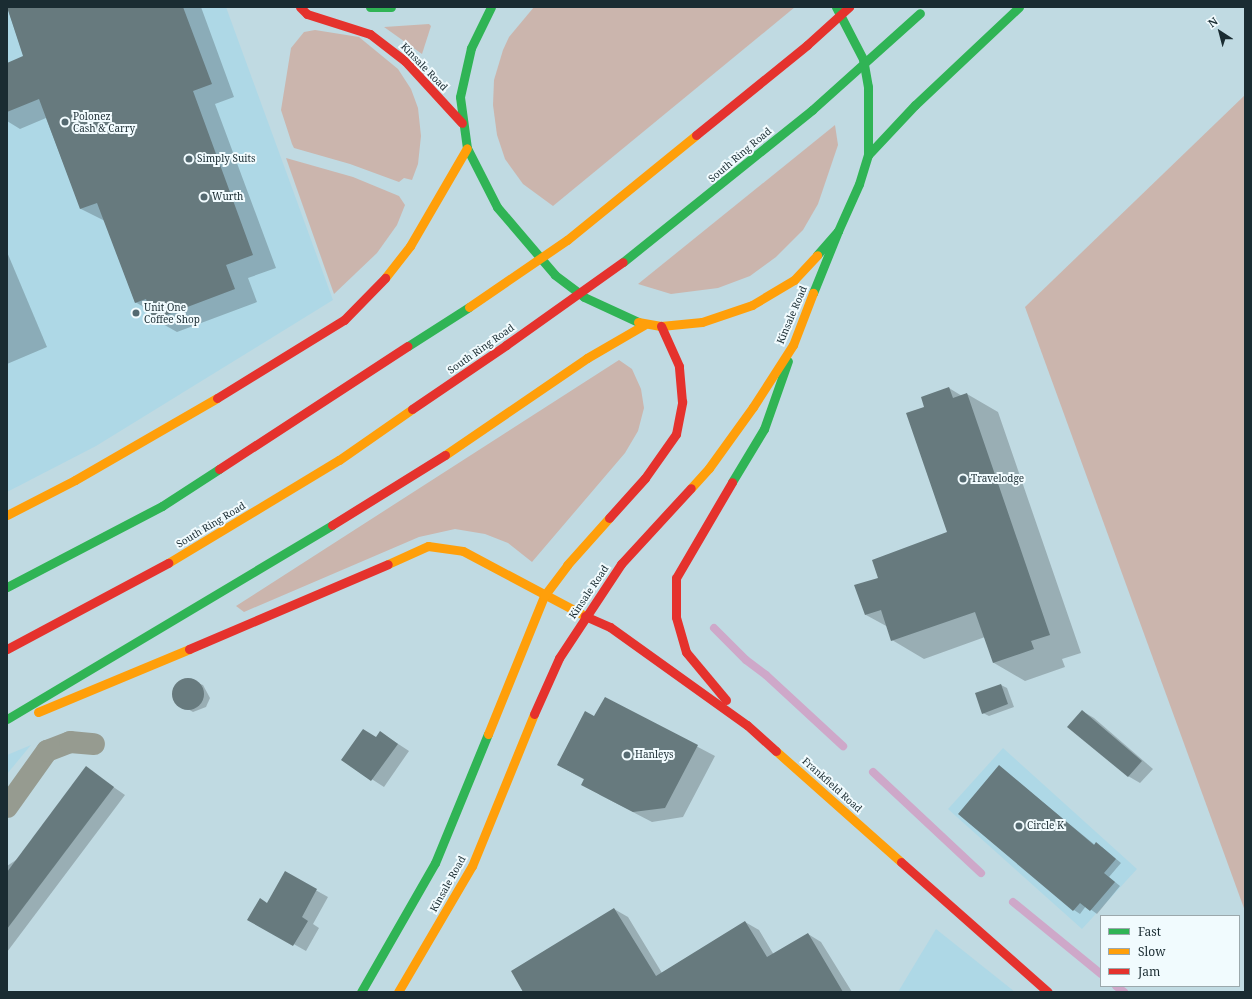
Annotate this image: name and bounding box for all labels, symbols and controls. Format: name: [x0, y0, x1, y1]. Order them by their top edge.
north arrow: [1200, 12, 1240, 52]
text: N: [1205, 13, 1221, 31]
street label: Kinsale Road: [398, 41, 450, 93]
place label: Polonez Cash & Carry: [73, 110, 135, 134]
marker: Polonez Cash & Carry: [60, 117, 70, 127]
street label: South Ring Road: [706, 125, 774, 185]
place label: Simply Suits: [197, 153, 256, 165]
marker: Simply Suits: [184, 154, 194, 164]
place label: Wurth: [212, 191, 243, 203]
marker: Wurth: [199, 192, 209, 202]
street label: Kinsale Road: [774, 284, 810, 346]
place label: Unit One Coffee Shop: [144, 301, 200, 324]
marker: Unit One Coffee Shop: [131, 308, 141, 318]
street label: South Ring Road: [445, 322, 517, 376]
place label: Travelodge: [971, 473, 1024, 485]
marker: Travelodge: [958, 474, 968, 484]
street label: South Ring Road: [174, 500, 248, 550]
street label: Kinsale Road: [567, 563, 611, 621]
place label: Hanleys: [635, 749, 674, 761]
marker: Hanleys: [622, 750, 632, 760]
street label: Frankfield Road: [800, 755, 864, 815]
place label: Circle K: [1027, 820, 1064, 832]
marker: Circle K: [1014, 821, 1024, 831]
street label: Kinsale Road: [428, 854, 468, 914]
legend: [1100, 915, 1240, 987]
text: Fast: [1138, 923, 1161, 940]
text: Slow: [1138, 943, 1166, 960]
text: Jam: [1138, 963, 1160, 980]

